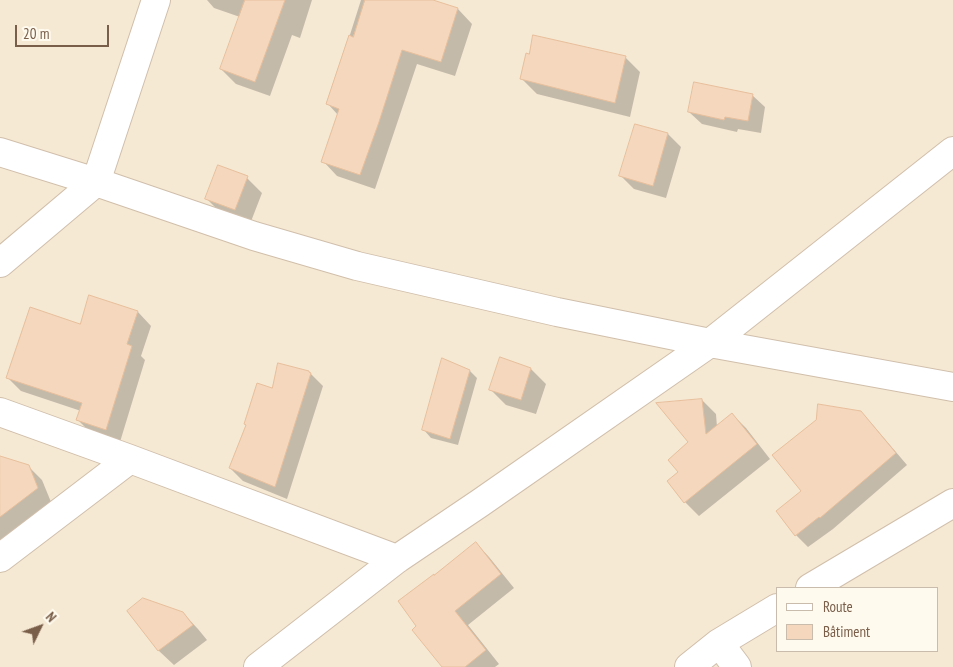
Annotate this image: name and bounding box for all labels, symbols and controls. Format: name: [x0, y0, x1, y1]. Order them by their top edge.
scale bar: [18, 15, 111, 47]
text: 20 m: [23, 24, 49, 43]
legend: [776, 587, 938, 652]
text: Route: [823, 597, 853, 616]
north arrow: [15, 602, 65, 652]
text: N: [42, 608, 60, 626]
text: Bâtiment: [823, 622, 870, 641]

